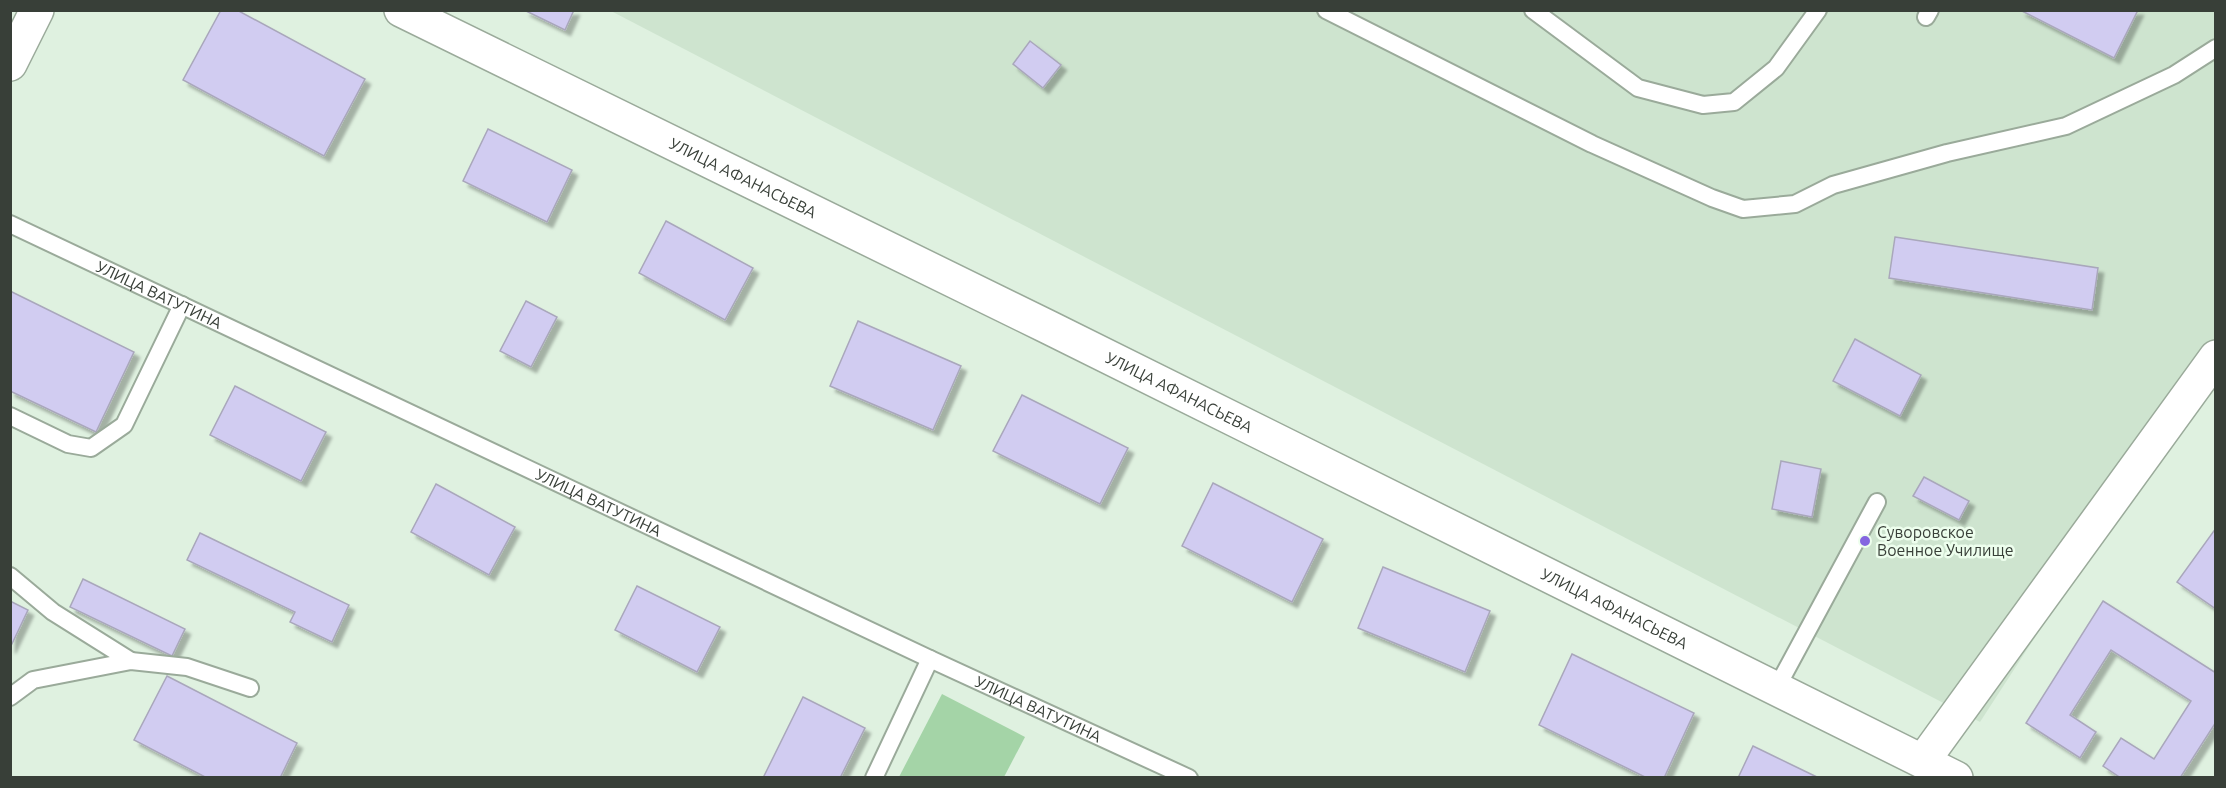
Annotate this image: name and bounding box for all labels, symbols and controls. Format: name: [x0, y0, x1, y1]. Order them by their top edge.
street label: УЛИЦА АФАНАСЬЕВА: [667, 134, 820, 221]
street label: УЛИЦА ВАТУТИНА: [93, 257, 225, 332]
street label: УЛИЦА АФАНАСЬЕВА: [1103, 348, 1256, 436]
street label: УЛИЦА ВАТУТИНА: [533, 465, 665, 540]
place label: Суворовское Военное Училище: [1877, 523, 2014, 559]
marker: Суворовское Военное Училище: [1858, 534, 1872, 548]
street label: УЛИЦА АФАНАСЬЕВА: [1538, 564, 1691, 653]
street label: УЛИЦА ВАТУТИНА: [973, 672, 1105, 746]

